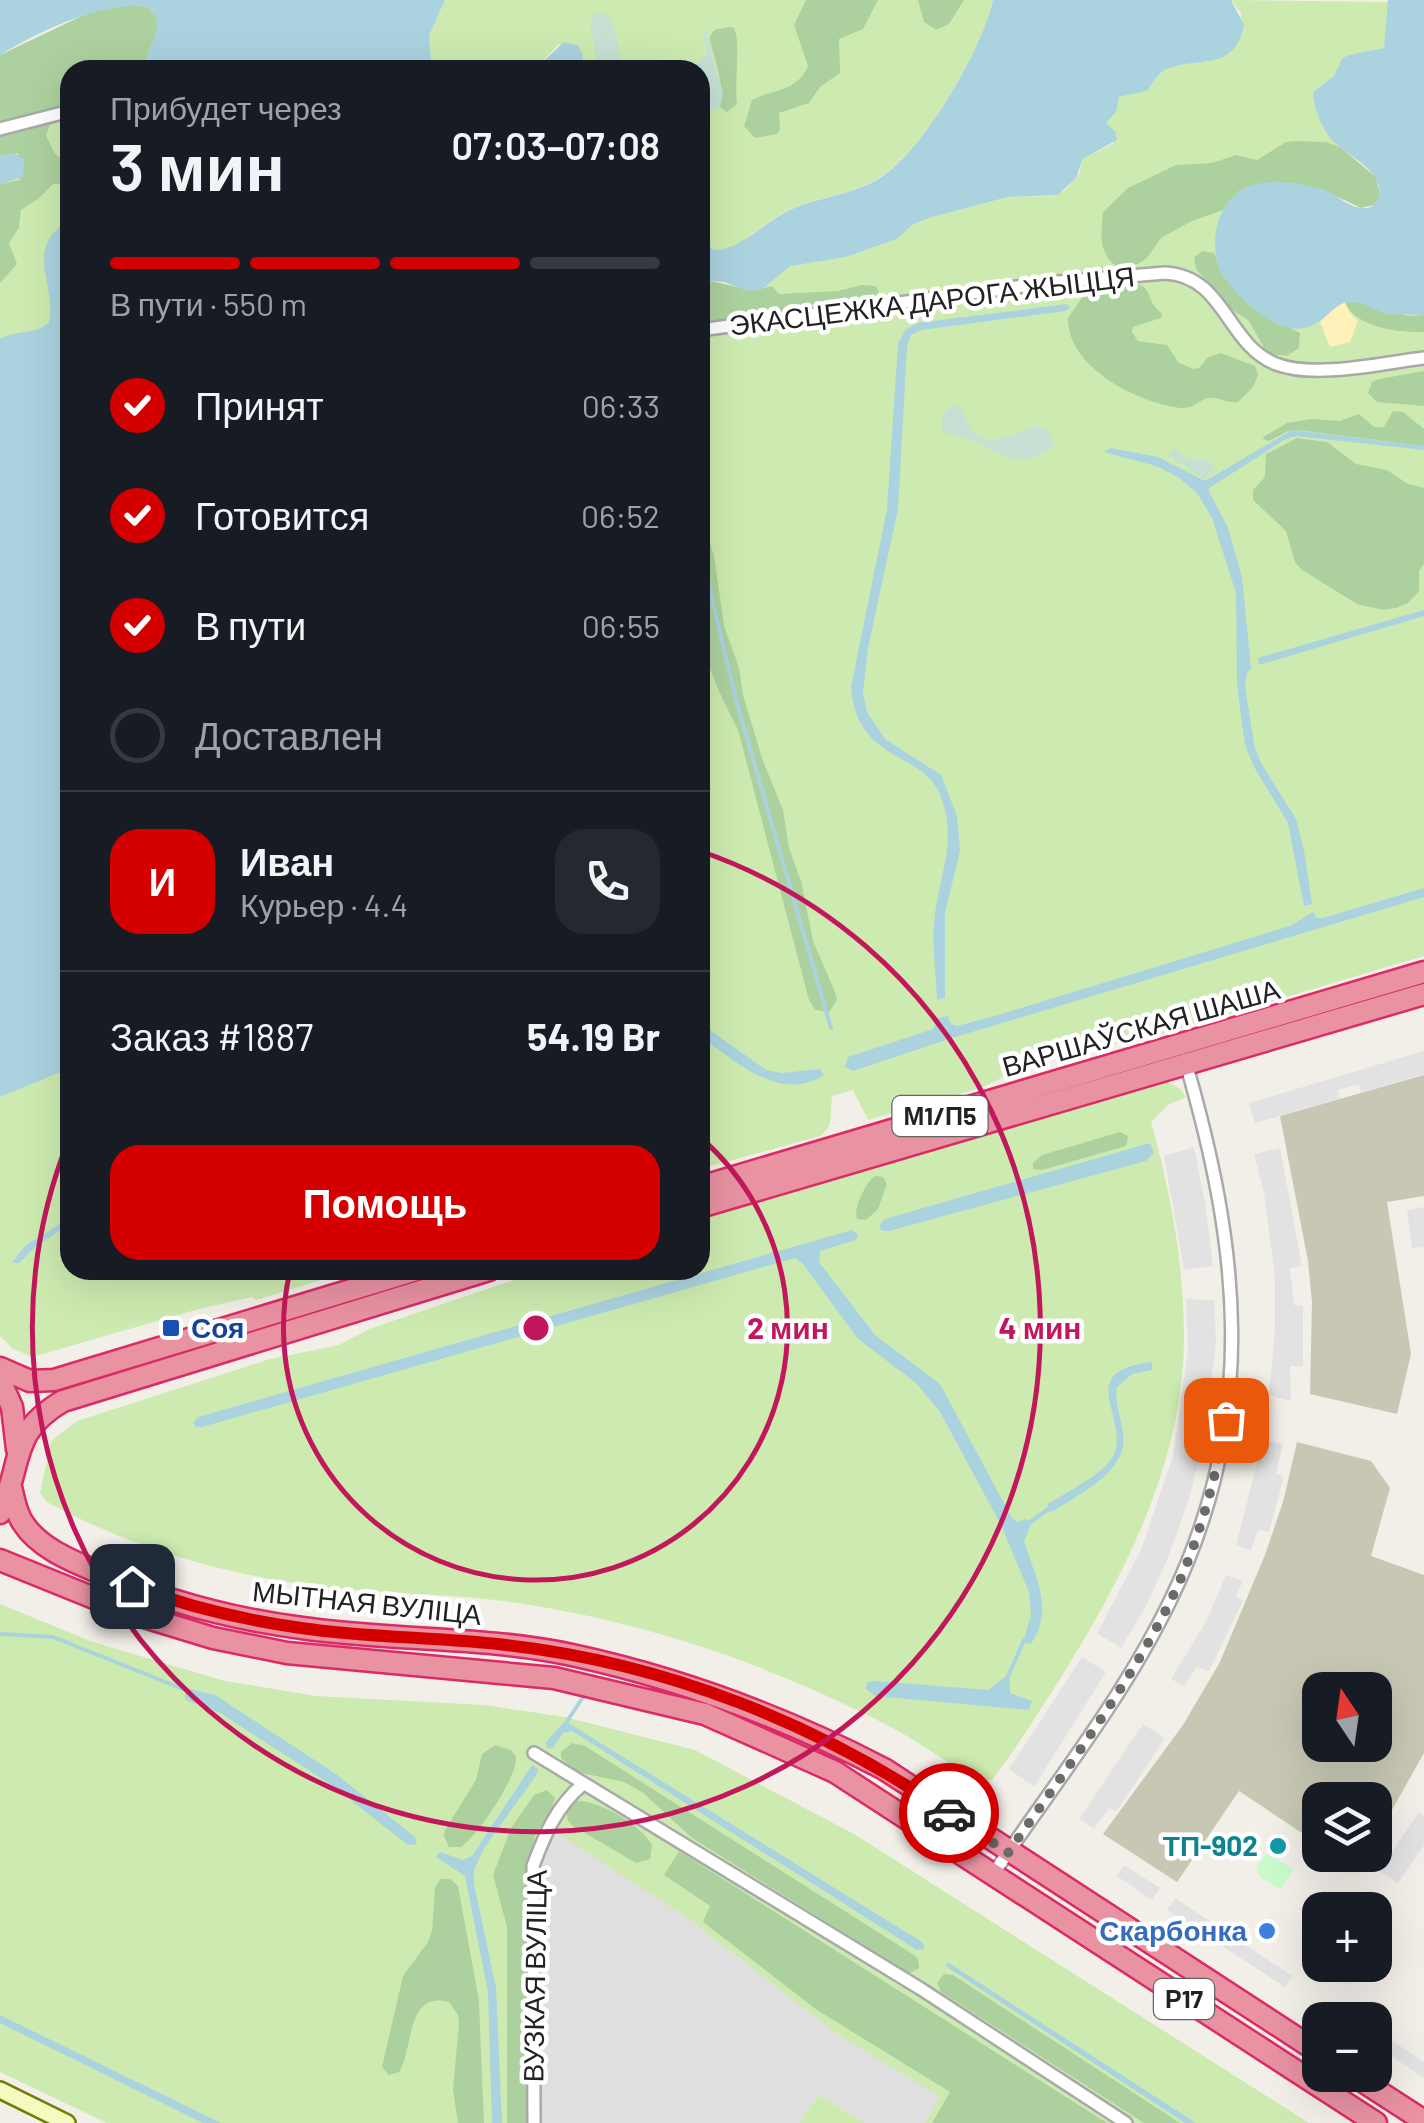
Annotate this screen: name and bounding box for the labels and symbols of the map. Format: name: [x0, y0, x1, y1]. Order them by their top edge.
street label: ЭКАСЦЕЖКА ДАРОГА ЖЫЦЦЯ: [727, 258, 1136, 342]
street label: ВАРШАЎСКАЯ ШАША: [998, 971, 1284, 1083]
road number: М1/П5: [892, 1096, 988, 1136]
text: 2 мин: [747, 1309, 829, 1345]
text: 4 мин: [999, 1309, 1081, 1345]
place label: Соя: [191, 1310, 244, 1344]
centre of rings: [518, 1310, 554, 1346]
marker: Соя: [160, 1317, 182, 1339]
pin: [1184, 1378, 1269, 1463]
pin: [90, 1544, 175, 1629]
street label: МЫТНАЯ ВУЛІЦА: [251, 1573, 484, 1631]
north arrow: [1302, 1672, 1392, 1762]
courier: [899, 1763, 999, 1863]
place label: ТП-902: [1163, 1828, 1258, 1862]
marker: ТП-902: [1267, 1835, 1289, 1857]
street label: ВУЗКАЯ ВУЛІЦА: [515, 1869, 553, 2083]
place label: Скарбонка: [1099, 1913, 1247, 1947]
marker: Скарбонка: [1256, 1920, 1278, 1942]
road number: Р17: [1154, 1979, 1214, 2019]

